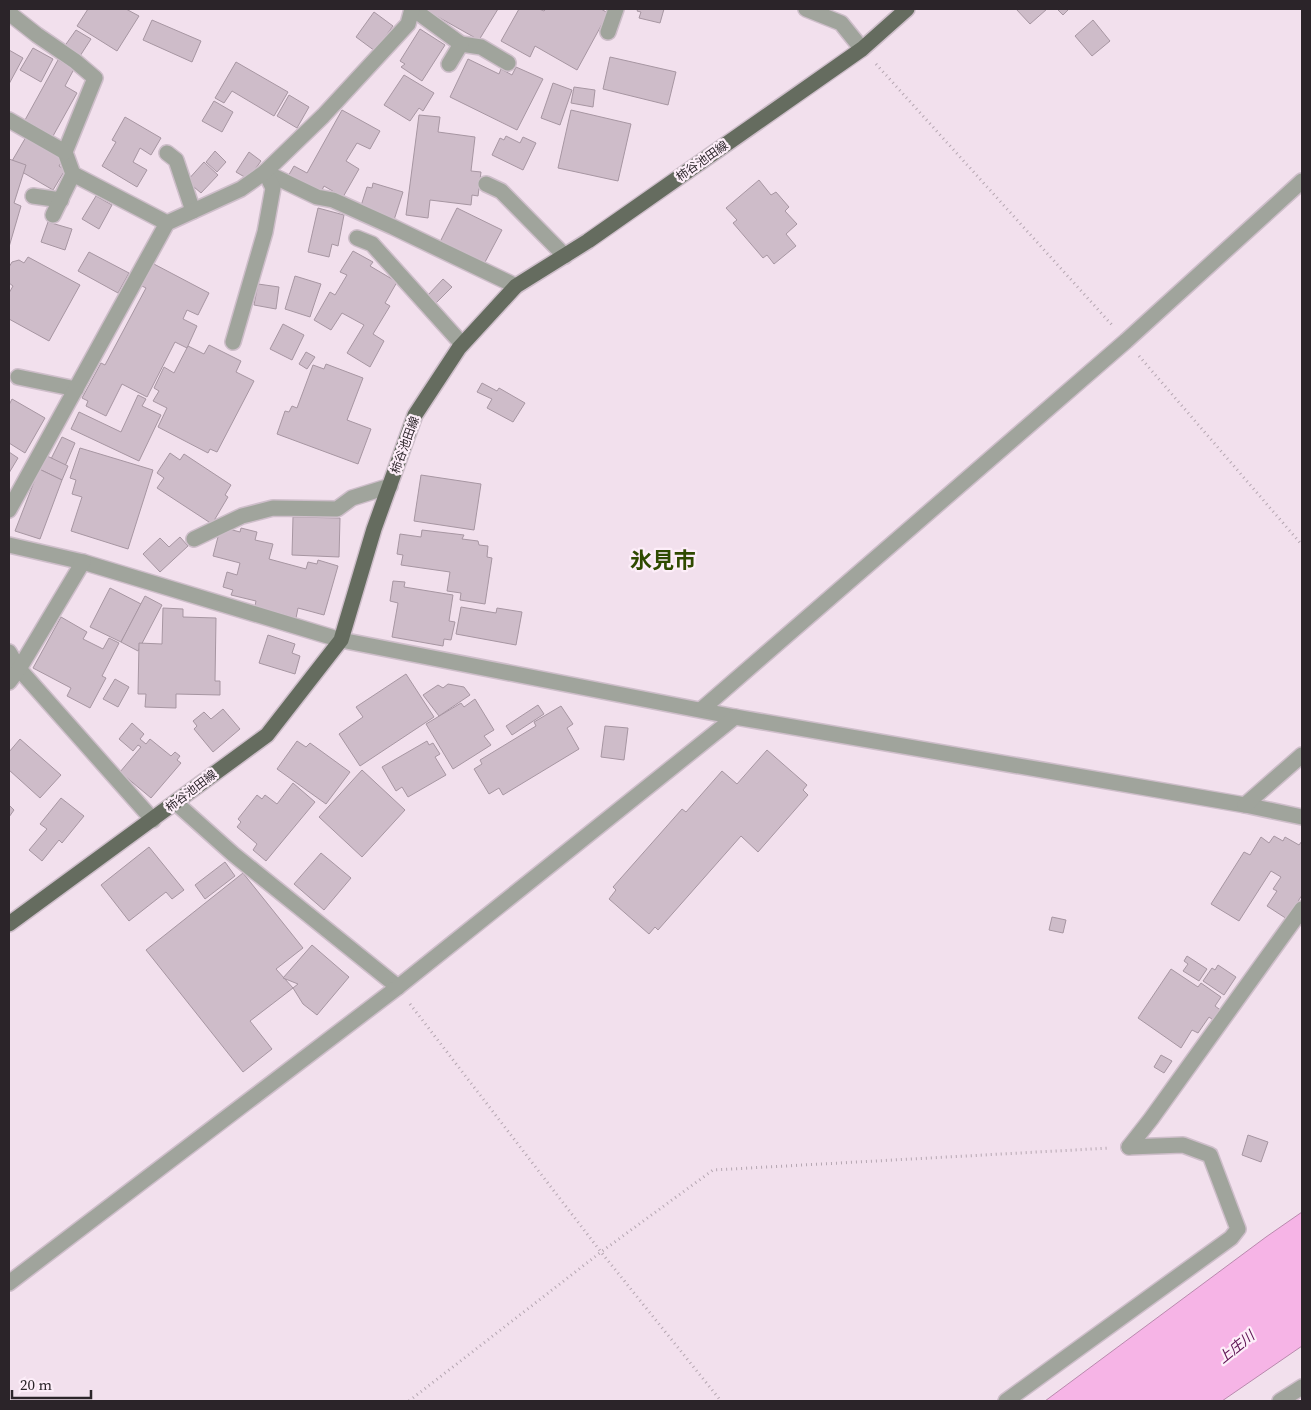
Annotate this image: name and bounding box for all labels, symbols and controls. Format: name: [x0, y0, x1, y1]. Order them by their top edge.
street label: 柿谷池田線: [673, 137, 731, 185]
street label: 柿谷池田線: [387, 414, 423, 476]
district label: 氷見市: [630, 545, 696, 575]
street label: 柿谷池田線: [162, 767, 220, 815]
water label: 上庄川: [1213, 1325, 1260, 1368]
scale bar: [12, 1368, 91, 1400]
text: 20 m: [20, 1374, 52, 1395]

